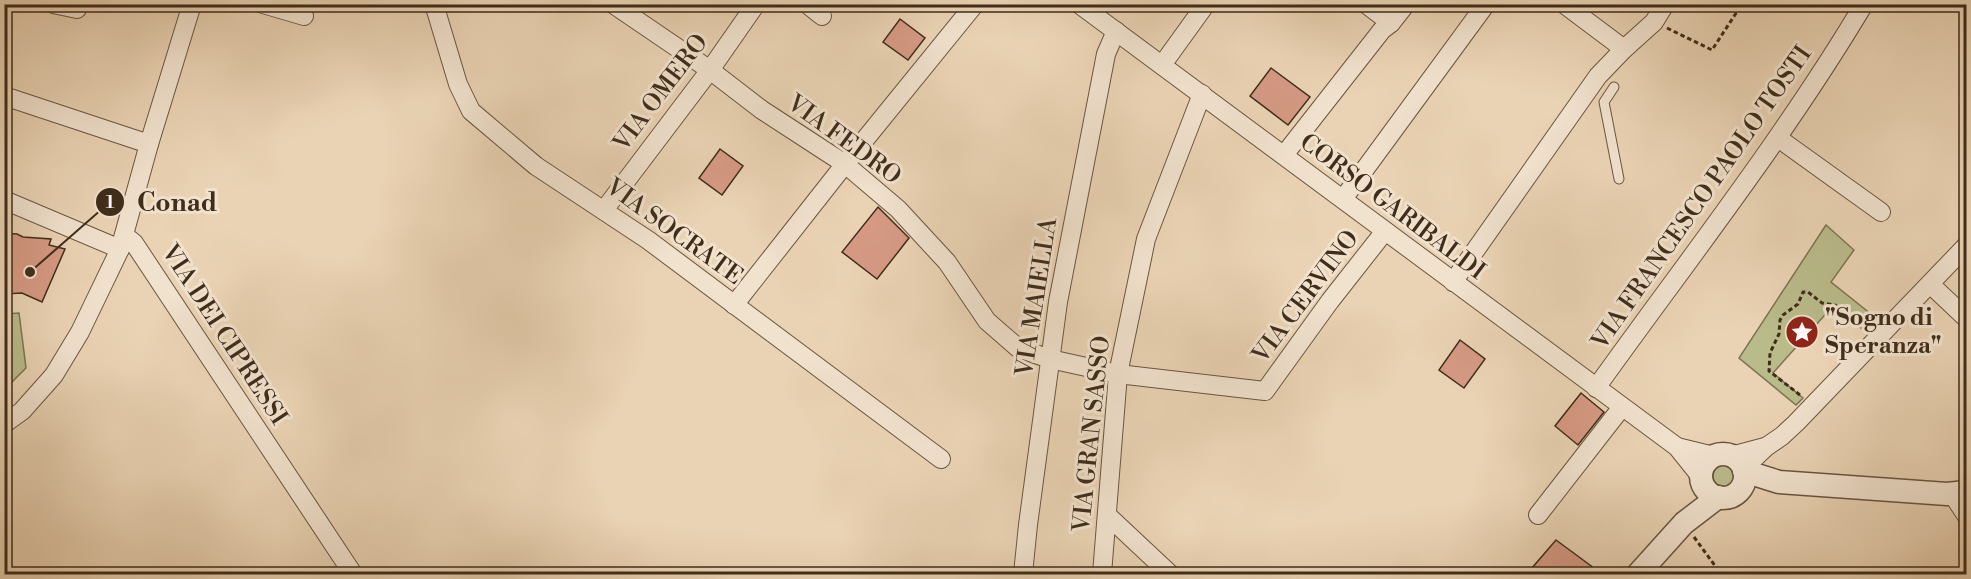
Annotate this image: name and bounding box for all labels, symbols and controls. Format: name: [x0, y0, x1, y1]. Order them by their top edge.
street label: VIA OMERO: [606, 28, 715, 158]
street label: VIA FRANCESCO PAOLO TOSTI: [1585, 41, 1819, 356]
street label: VIA FEDRO: [780, 88, 907, 191]
street label: CORSO GARIBALDI: [1293, 127, 1491, 287]
street label: VIA SOCRATE: [599, 172, 748, 292]
callout: Conad: [95, 180, 230, 224]
text: Conad: [137, 187, 217, 219]
text: 1: [106, 191, 115, 214]
street label: VIA MAIELLA: [1010, 215, 1064, 379]
street label: VIA CERVINO: [1246, 225, 1366, 370]
street label: VIA DEI CIPRESSI: [154, 238, 294, 431]
place label: "Sogno di Speranza": [1825, 303, 1942, 361]
place icon: "Sogno di Speranza": [1784, 314, 1820, 350]
street label: VIA GRAN SASSO: [1067, 334, 1117, 535]

